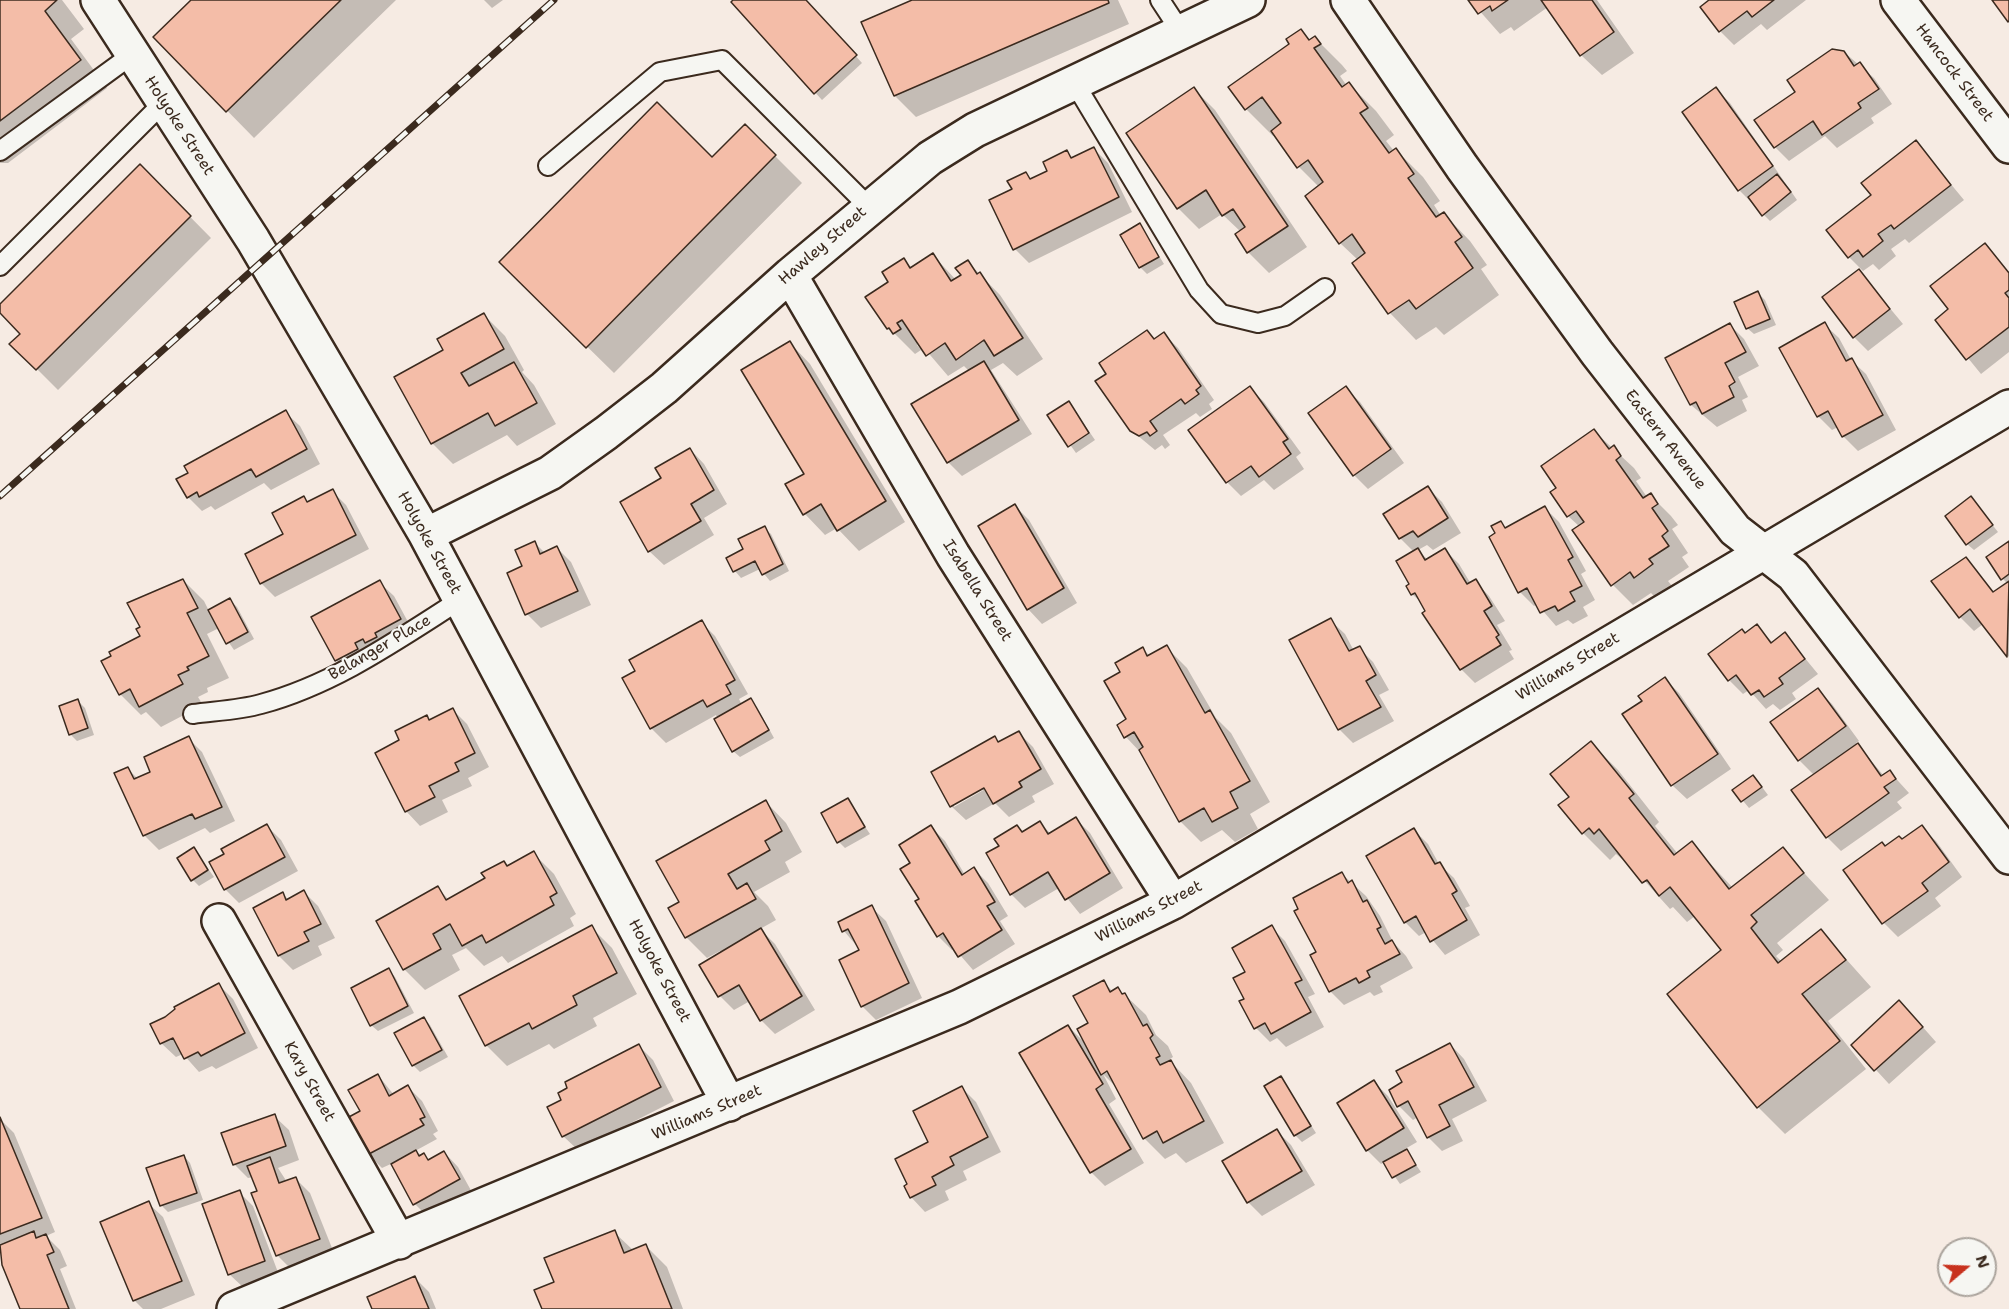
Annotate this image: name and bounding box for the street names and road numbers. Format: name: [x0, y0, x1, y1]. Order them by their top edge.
street label: Hancock Street: [1911, 20, 1997, 126]
street label: Holyoke Street: [140, 73, 218, 179]
street label: Hawley Street: [775, 203, 871, 289]
street label: Eastern Avenue: [1620, 386, 1710, 494]
street label: Holyoke Street: [393, 488, 465, 598]
street label: Isabella Street: [938, 537, 1016, 645]
street label: Belanger Place: [325, 611, 435, 685]
street label: Williams Street: [1513, 629, 1623, 705]
street label: Williams Street: [1092, 877, 1206, 947]
street label: Holyoke Street: [624, 916, 694, 1026]
street label: Kary Street: [279, 1039, 339, 1125]
street label: Williams Street: [649, 1081, 765, 1145]

